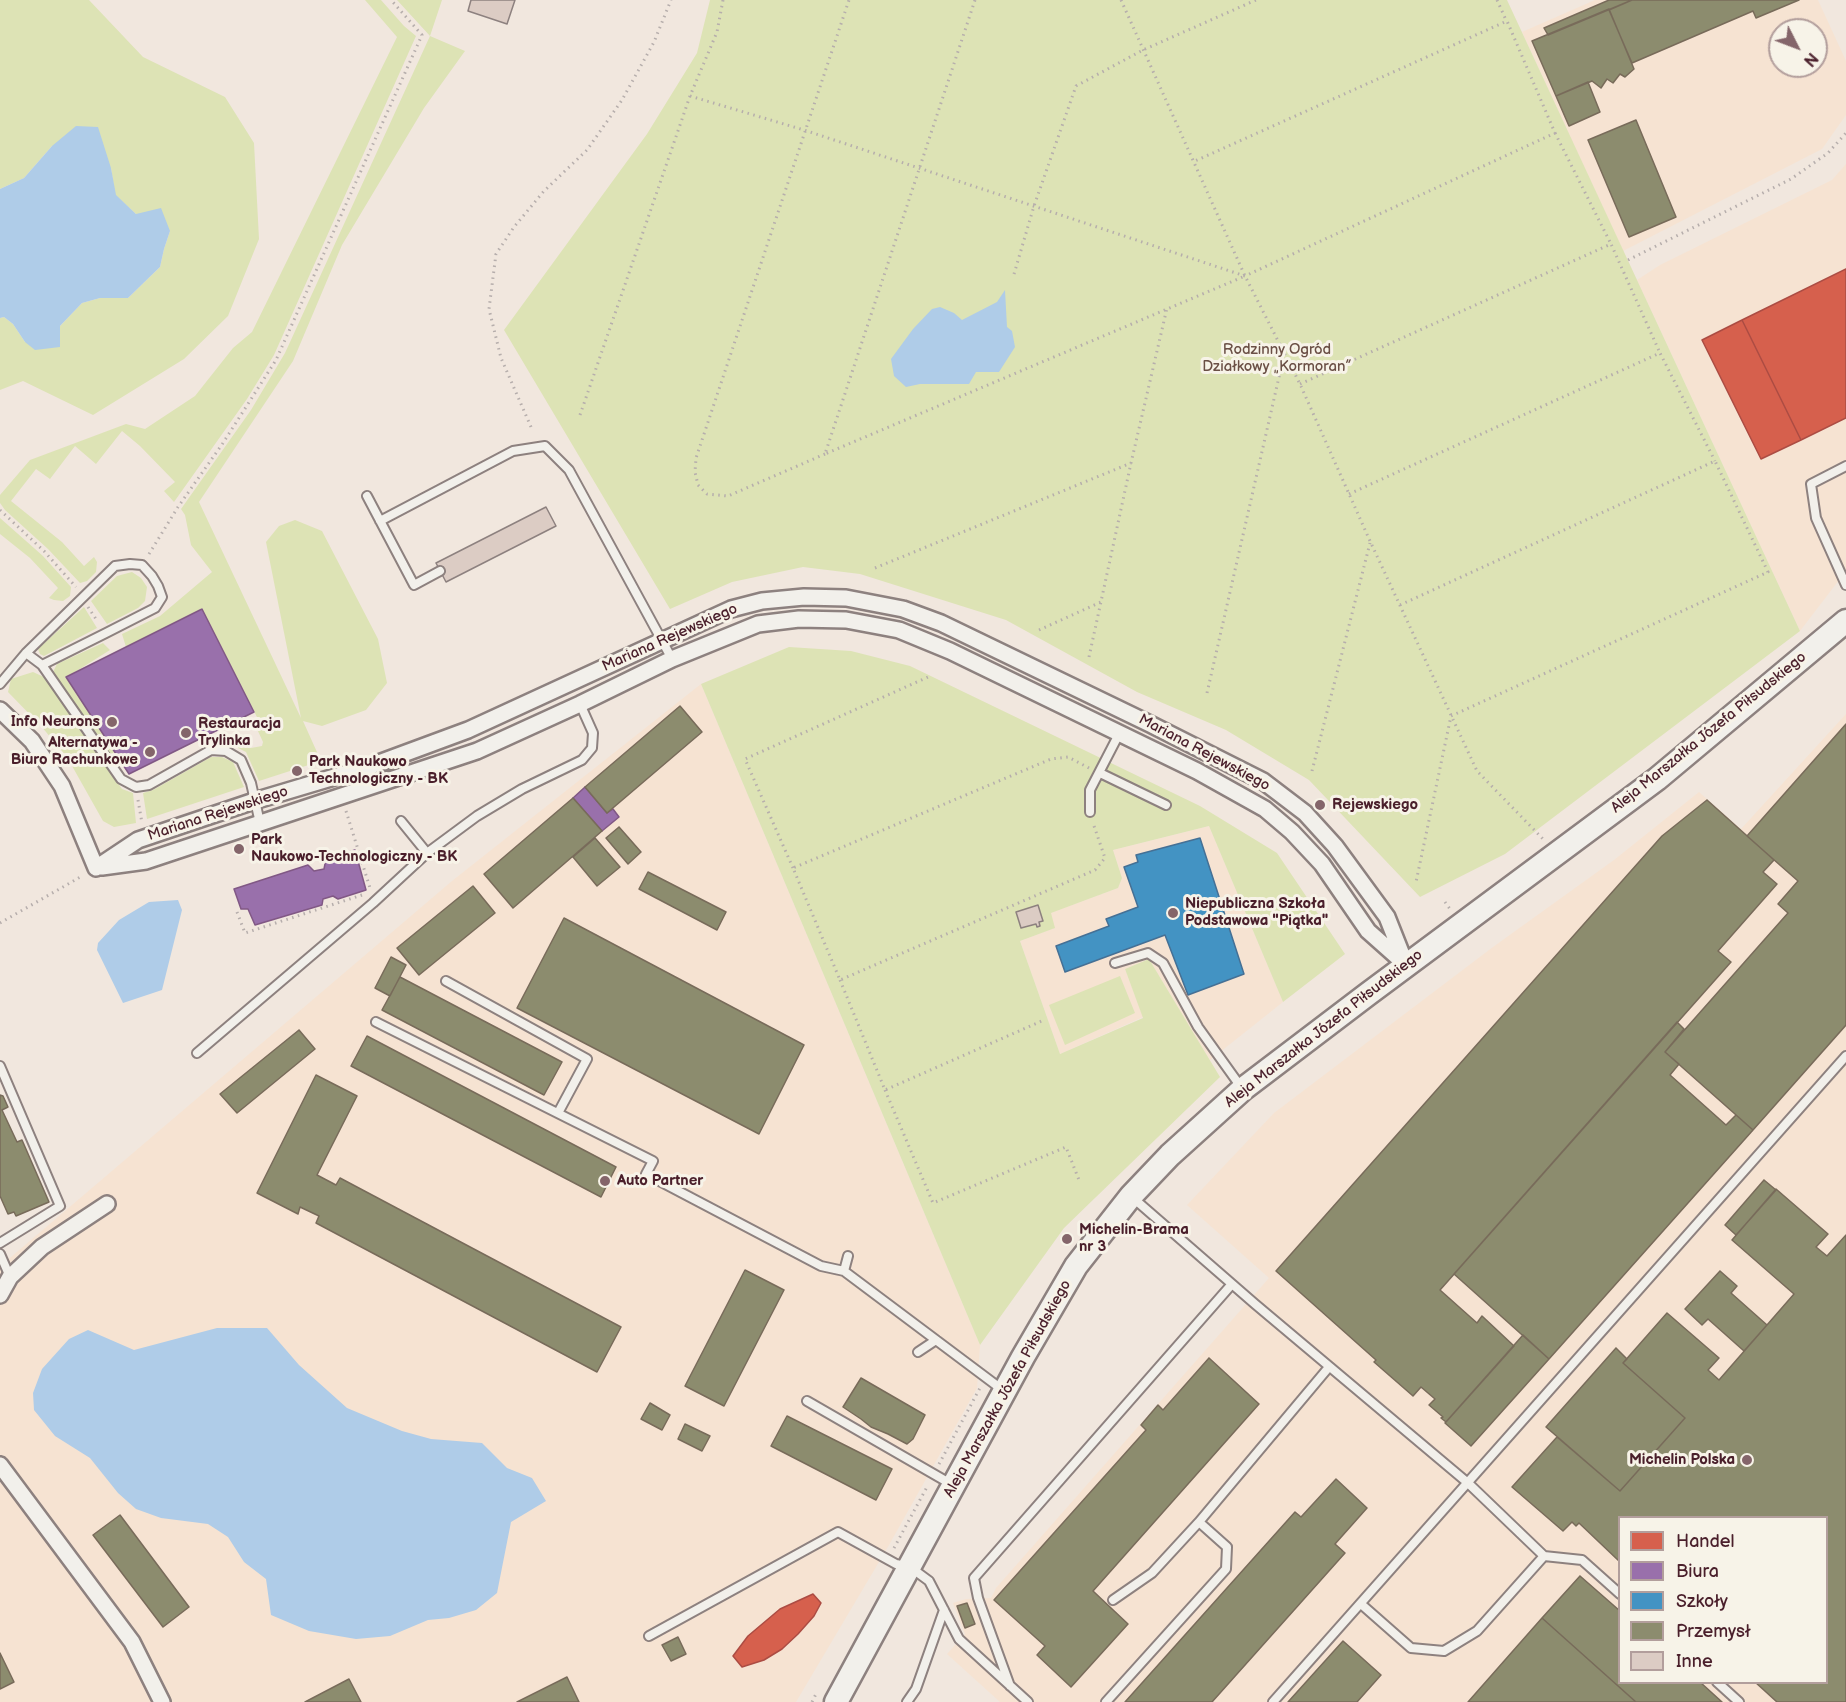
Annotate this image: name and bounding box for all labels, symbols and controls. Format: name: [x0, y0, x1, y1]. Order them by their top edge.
north arrow: [1768, 18, 1828, 78]
text: N: [1799, 48, 1821, 70]
park label: Rodzinny Ogród Działkowy „Kormoran”: [1202, 341, 1352, 376]
street label: Mariana Rejewskiego: [600, 600, 740, 676]
street label: Aleja Marszałka Józefa Piłsudskiego: [1608, 649, 1810, 817]
street label: Mariana Rejewskiego: [1135, 711, 1273, 795]
place label: Info Neurons: [11, 713, 100, 731]
marker: Info Neurons: [105, 715, 119, 729]
place label: Restauracja Trylinka: [198, 715, 281, 750]
marker: Restauracja Trylinka: [179, 726, 193, 740]
place label: Alternatywa - Biuro Rachunkowe: [11, 734, 138, 769]
marker: Alternatywa - Biuro Rachunkowe: [143, 745, 157, 759]
place label: Park Naukowo Technologiczny - BK: [309, 753, 448, 788]
marker: Park Naukowo Technologiczny - BK: [290, 764, 304, 778]
street label: Mariana Rejewskiego: [146, 783, 290, 845]
place label: Rejewskiego: [1332, 796, 1418, 814]
marker: Rejewskiego: [1313, 798, 1327, 812]
place label: Park Naukowo-Technologiczny - BK: [251, 831, 458, 866]
marker: Park Naukowo-Technologiczny - BK: [232, 842, 246, 856]
place label: Niepubliczna Szkoła Podstawowa "Piątka": [1185, 895, 1328, 930]
marker: Niepubliczna Szkoła Podstawowa "Piątka": [1166, 906, 1180, 920]
street label: Aleja Marszałka Józefa Piłsudskiego: [1221, 946, 1427, 1112]
place label: Auto Partner: [617, 1172, 703, 1190]
marker: Auto Partner: [598, 1174, 612, 1188]
place label: Michelin-Brama nr 3: [1079, 1221, 1189, 1256]
marker: Michelin-Brama nr 3: [1060, 1232, 1074, 1246]
street label: Aleja Marszałka Józefa Piłsudskiego: [940, 1277, 1076, 1501]
place label: Michelin Polska: [1629, 1451, 1735, 1469]
marker: Michelin Polska: [1740, 1453, 1754, 1467]
legend: [1618, 1516, 1828, 1684]
text: Handel: [1676, 1531, 1735, 1552]
text: Biura: [1676, 1561, 1719, 1582]
text: Szkoły: [1676, 1591, 1728, 1612]
text: Przemysł: [1676, 1621, 1750, 1642]
text: Inne: [1676, 1651, 1713, 1672]

